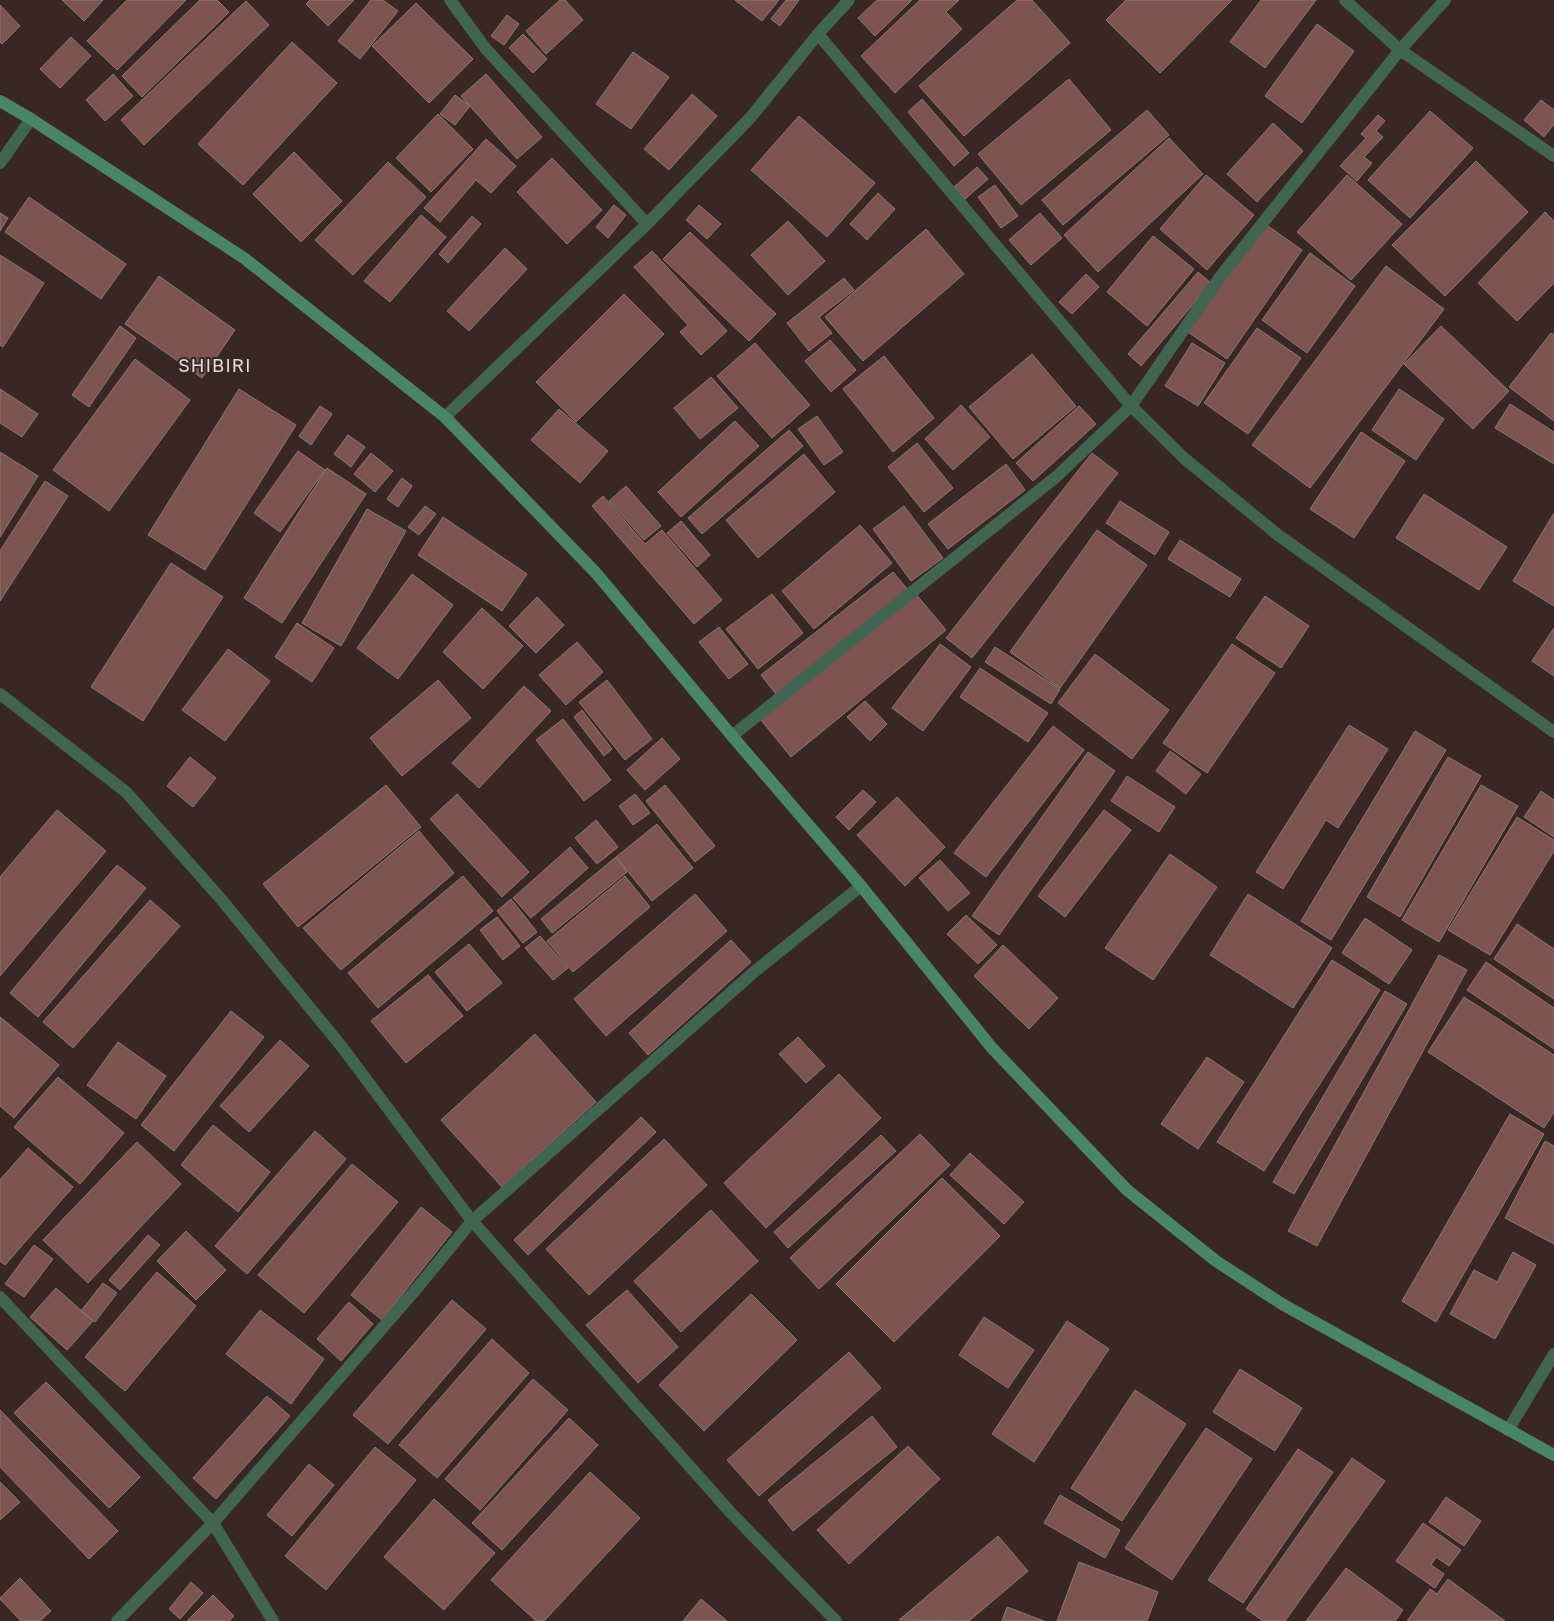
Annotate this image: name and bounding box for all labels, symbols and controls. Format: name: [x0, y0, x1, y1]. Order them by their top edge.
district label: SHIBIRI: [178, 354, 252, 376]

